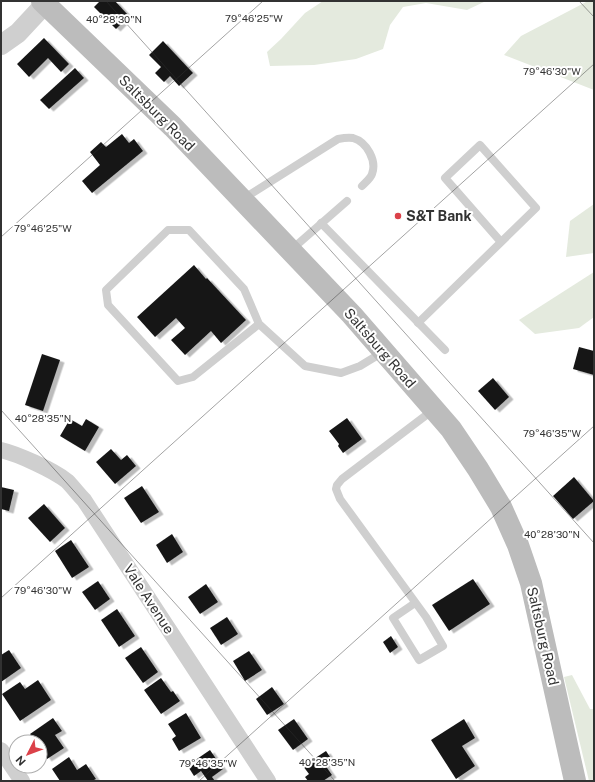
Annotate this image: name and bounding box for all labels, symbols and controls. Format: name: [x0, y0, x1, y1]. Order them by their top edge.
text: 79°46'25"W: [225, 12, 283, 24]
text: 40°28'30"N: [86, 13, 142, 25]
text: 79°46'30"W: [523, 65, 581, 77]
street label: Saltsburg Road: [116, 72, 198, 154]
place label: S&T Bank: [406, 208, 472, 224]
marker: S&T Bank: [393, 211, 403, 221]
text: 79°46'25"W: [14, 222, 72, 234]
street label: Saltsburg Road: [341, 305, 419, 391]
text: 40°28'35"N: [15, 412, 71, 424]
text: 79°46'35"W: [523, 427, 582, 439]
text: 40°28'30"N: [524, 528, 580, 540]
street label: Vale Avenue: [121, 561, 177, 637]
text: 79°46'30"W: [14, 584, 72, 596]
street label: Saltsburg Road: [524, 585, 562, 687]
north arrow: [8, 734, 48, 774]
text: N: [13, 753, 28, 768]
text: 40°28'35"N: [299, 756, 355, 768]
text: 79°46'35"W: [179, 757, 238, 769]

